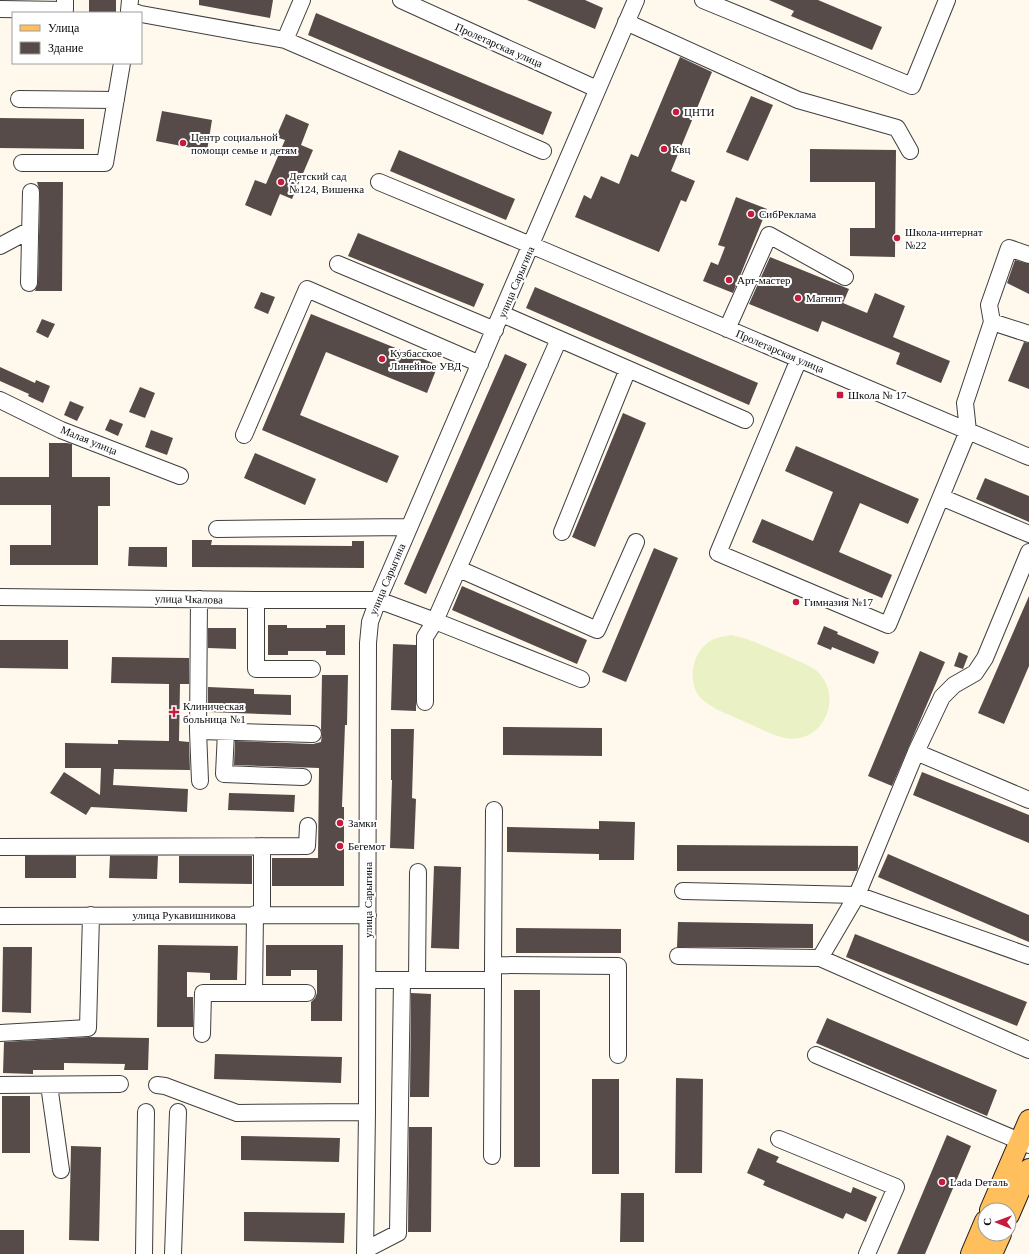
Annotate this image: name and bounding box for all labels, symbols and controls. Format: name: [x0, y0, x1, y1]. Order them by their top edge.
legend: [12, 12, 142, 64]
street label: Пролетарская улица: [453, 20, 545, 70]
text: Улица: [48, 21, 80, 35]
text: Здание: [48, 41, 83, 55]
place label: ЦНТИ: [684, 106, 715, 118]
marker: ЦНТИ: [671, 107, 681, 117]
place label: Центр социальной помощи семье и детям: [191, 131, 297, 156]
marker: Центр социальной помощи семье и детям: [178, 138, 188, 148]
place label: Квц: [672, 143, 691, 155]
marker: Квц: [659, 144, 669, 154]
place label: Детский сад №124, Вишенка: [289, 170, 364, 195]
marker: Детский сад №124, Вишенка: [276, 177, 286, 187]
place label: СибРеклама: [759, 208, 816, 220]
marker: СибРеклама: [746, 209, 756, 219]
place label: Школа-интернат №22: [905, 226, 983, 251]
marker: Школа-интернат №22: [892, 233, 902, 243]
street label: улица Сарыгина: [496, 244, 536, 319]
place label: Арт-мастер: [737, 274, 791, 286]
marker: Арт-мастер: [724, 275, 734, 285]
place label: Магнит: [806, 292, 842, 304]
marker: Магнит: [793, 293, 803, 303]
street label: Пролетарская улица: [734, 327, 826, 375]
place label: Кузбасское Линейное УВД: [390, 347, 462, 372]
marker: Кузбасское Линейное УВД: [377, 354, 387, 364]
place label: Школа № 17: [848, 389, 907, 401]
marker: Школа № 17: [835, 390, 845, 400]
street label: Малая улица: [59, 423, 119, 457]
street label: улица Сарыгина: [367, 541, 407, 616]
street label: улица Чкалова: [155, 592, 223, 606]
place label: Гимназия №17: [804, 596, 874, 608]
marker: Гимназия №17: [791, 597, 801, 607]
place label: Клиническая больница №1: [183, 700, 246, 725]
marker: Клиническая больница №1: [168, 706, 180, 718]
place label: Замки: [348, 817, 377, 829]
marker: Замки: [335, 818, 345, 828]
place label: Бегемот: [348, 840, 386, 852]
marker: Бегемот: [335, 841, 345, 851]
street label: улица Сарыгина: [362, 862, 374, 938]
street label: улица Рукавишникова: [132, 909, 236, 921]
place label: Lada Dеталь: [950, 1176, 1008, 1188]
marker: Lada Dеталь: [937, 1177, 947, 1187]
north arrow: [977, 1202, 1017, 1242]
text: С: [981, 1218, 993, 1226]

